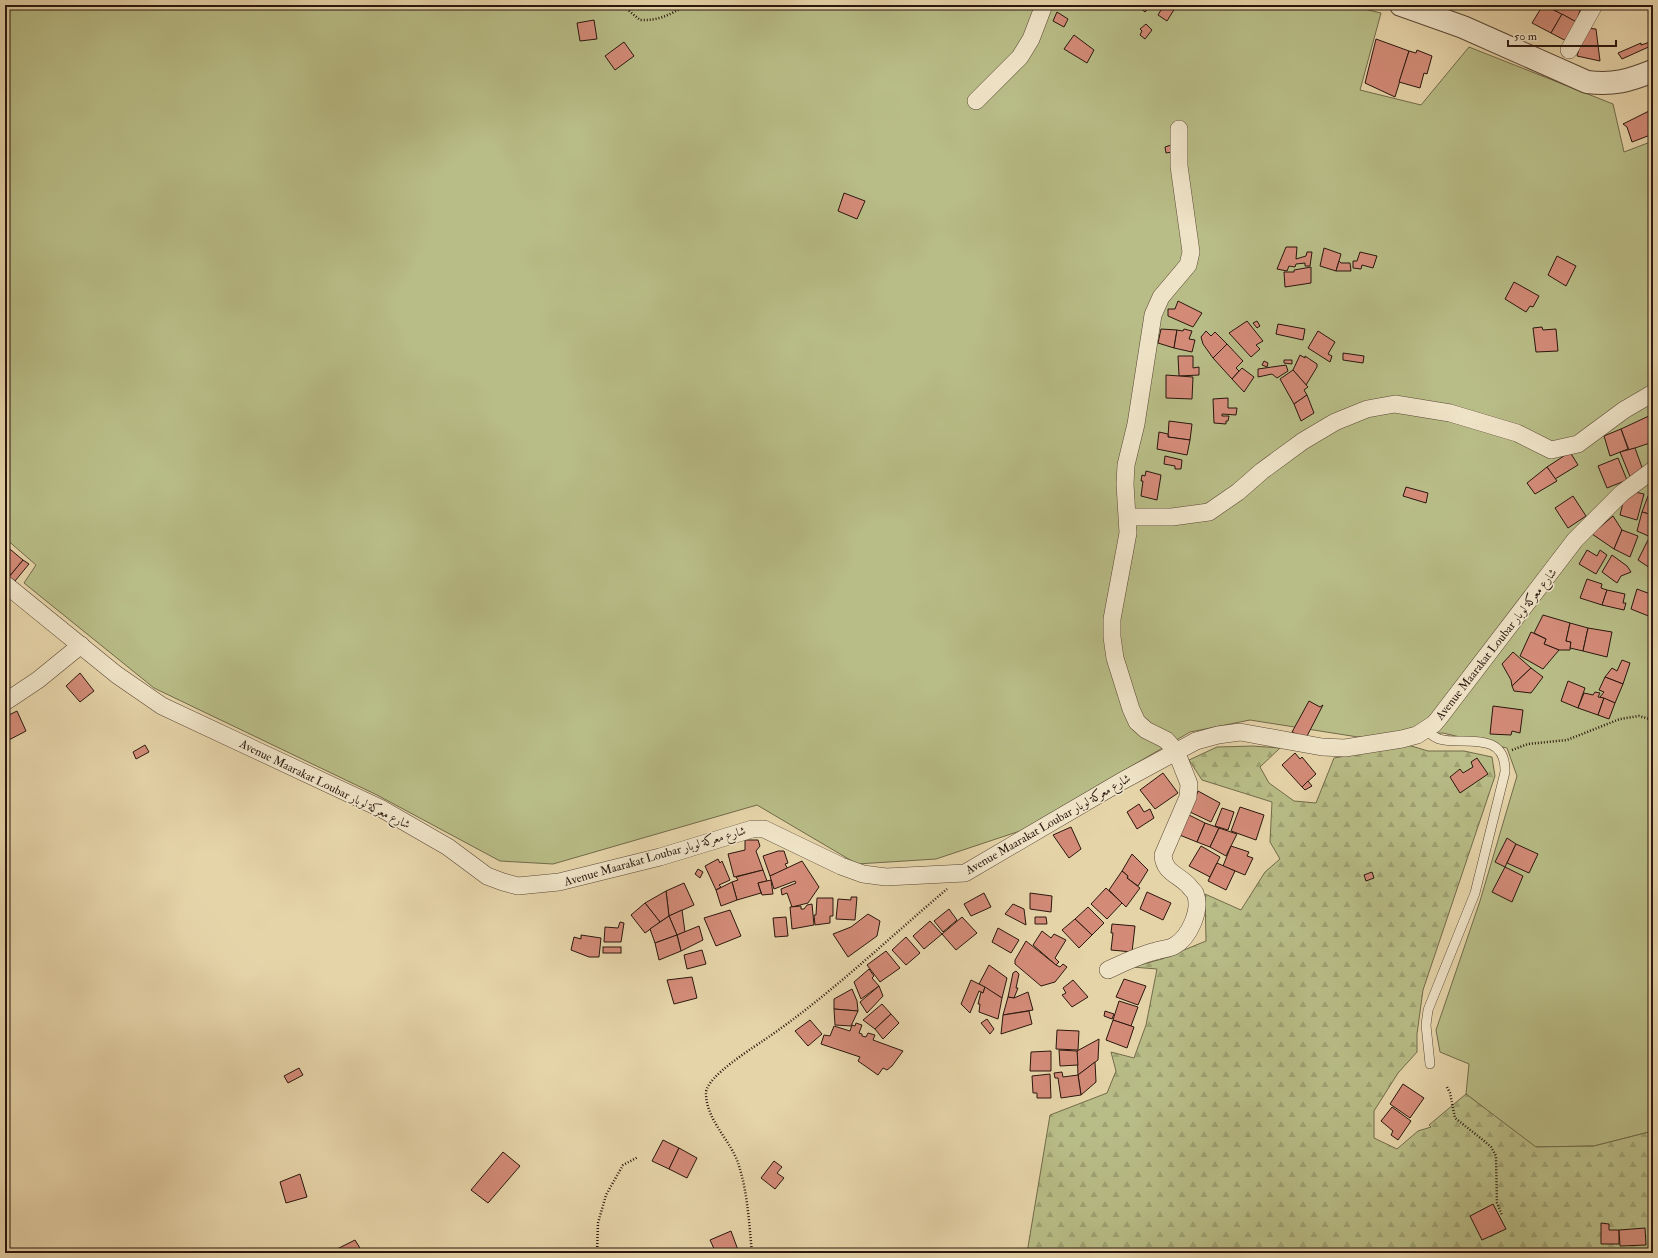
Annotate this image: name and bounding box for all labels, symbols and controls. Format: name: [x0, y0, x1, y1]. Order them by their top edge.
scale bar: [1508, 22, 1616, 48]
text: 50 m: [1514, 29, 1538, 44]
street label: Avenue Maarakat Loubar شارع معركة لوبار: [1431, 565, 1563, 726]
street label: Avenue Maarakat Loubar شارع معركة لوبار: [235, 735, 413, 835]
street label: Avenue Maarakat Loubar شارع معركة لوبار: [962, 770, 1135, 881]
street label: Avenue Maarakat Loubar شارع معركة لوبار: [561, 822, 749, 893]

